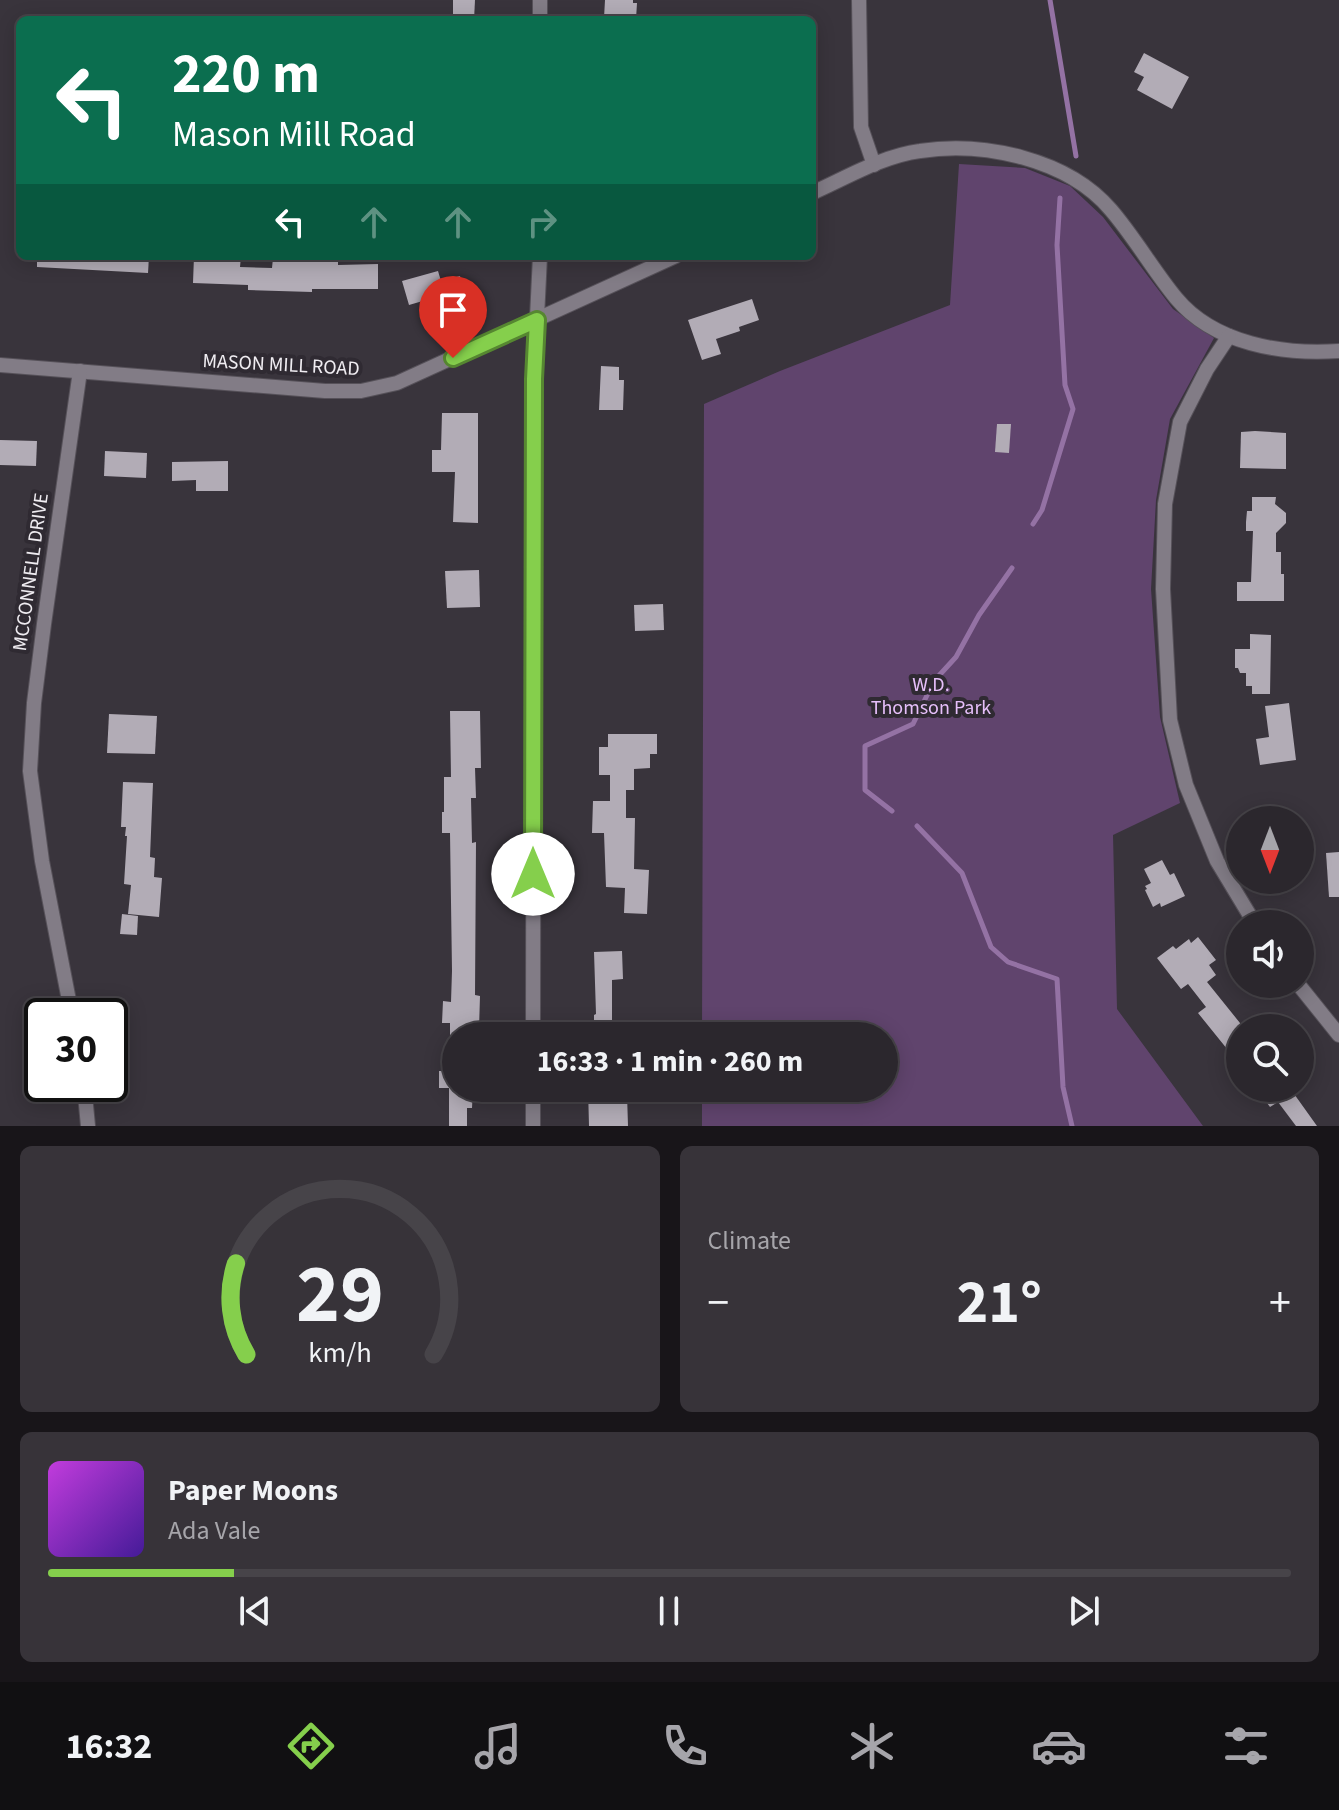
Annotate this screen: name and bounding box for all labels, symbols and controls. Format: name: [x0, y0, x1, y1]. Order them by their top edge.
text: 220 m: [172, 35, 320, 114]
icon: left: [40, 48, 144, 152]
text: Mason Mill Road: [172, 109, 416, 160]
icon: left: [268, 200, 312, 244]
icon: ahead: [352, 200, 396, 244]
icon: ahead: [436, 200, 480, 244]
icon: right: [520, 200, 564, 244]
pin: [419, 276, 487, 358]
icon: arrive: [431, 288, 475, 332]
street label: MASON MILL ROAD: [202, 347, 360, 383]
street label: MCCONNELL DRIVE: [6, 491, 56, 653]
park label: W.D. Thomson Park: [871, 671, 991, 722]
north arrow: [1226, 806, 1314, 894]
map controls: [1226, 806, 1314, 1102]
position arrow: [491, 832, 575, 916]
button: sound: [1226, 910, 1314, 998]
speed limit sign: 30: [24, 998, 128, 1102]
button: search: [1226, 1014, 1314, 1102]
text: 16:33 · 1 min · 260 m: [537, 1040, 803, 1083]
text: Climate: [708, 1222, 791, 1259]
text: 29: [296, 1236, 384, 1354]
text: 21°: [957, 1261, 1042, 1346]
text: −: [708, 1272, 729, 1335]
text: +: [1269, 1272, 1291, 1335]
text: km/h: [308, 1333, 371, 1373]
text: Paper Moons: [168, 1469, 338, 1512]
text: Ada Vale: [168, 1512, 260, 1549]
icon: previous: [233, 1589, 277, 1633]
icon: pause: [647, 1589, 691, 1633]
icon: next: [1062, 1589, 1106, 1633]
icon: directions: [283, 1718, 339, 1774]
icon: music: [470, 1718, 526, 1774]
icon: phone: [657, 1718, 713, 1774]
icon: climate: [844, 1718, 900, 1774]
icon: car: [1031, 1718, 1087, 1774]
icon: filters: [1218, 1718, 1274, 1774]
text: 16:32: [65, 1721, 152, 1772]

